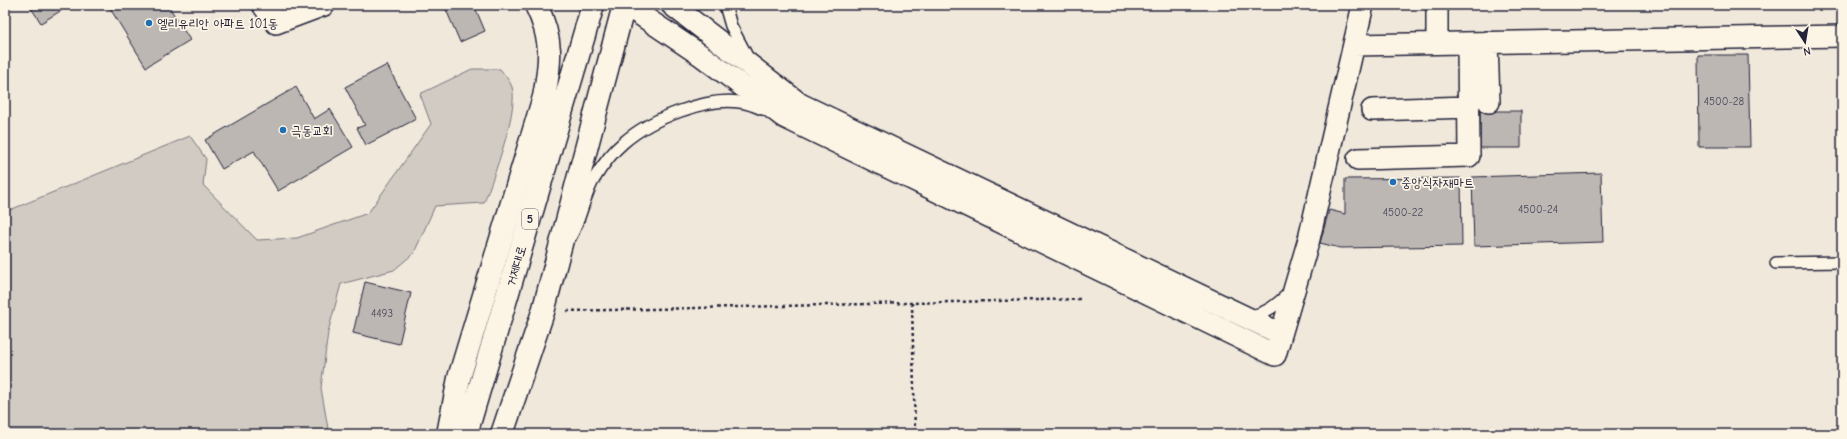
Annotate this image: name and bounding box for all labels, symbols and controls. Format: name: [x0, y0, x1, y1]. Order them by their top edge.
place label: 엘리유리안 아파트 101동: [157, 16, 278, 31]
marker: 엘리유리안 아파트 101동: [144, 18, 154, 28]
north arrow: [1785, 22, 1825, 62]
text: N: [1802, 44, 1812, 58]
house number: 4500-28: [1704, 95, 1745, 108]
place label: 극동교회: [291, 123, 333, 138]
marker: 극동교회: [278, 125, 288, 135]
place label: 중앙식자재마트: [1401, 175, 1474, 190]
marker: 중앙식자재마트: [1388, 177, 1398, 187]
house number: 4500-24: [1518, 203, 1558, 216]
house number: 4500-22: [1383, 206, 1424, 219]
road number: 5: [522, 209, 538, 229]
street label: 거제대로: [503, 244, 529, 288]
house number: 4493: [371, 307, 393, 320]

